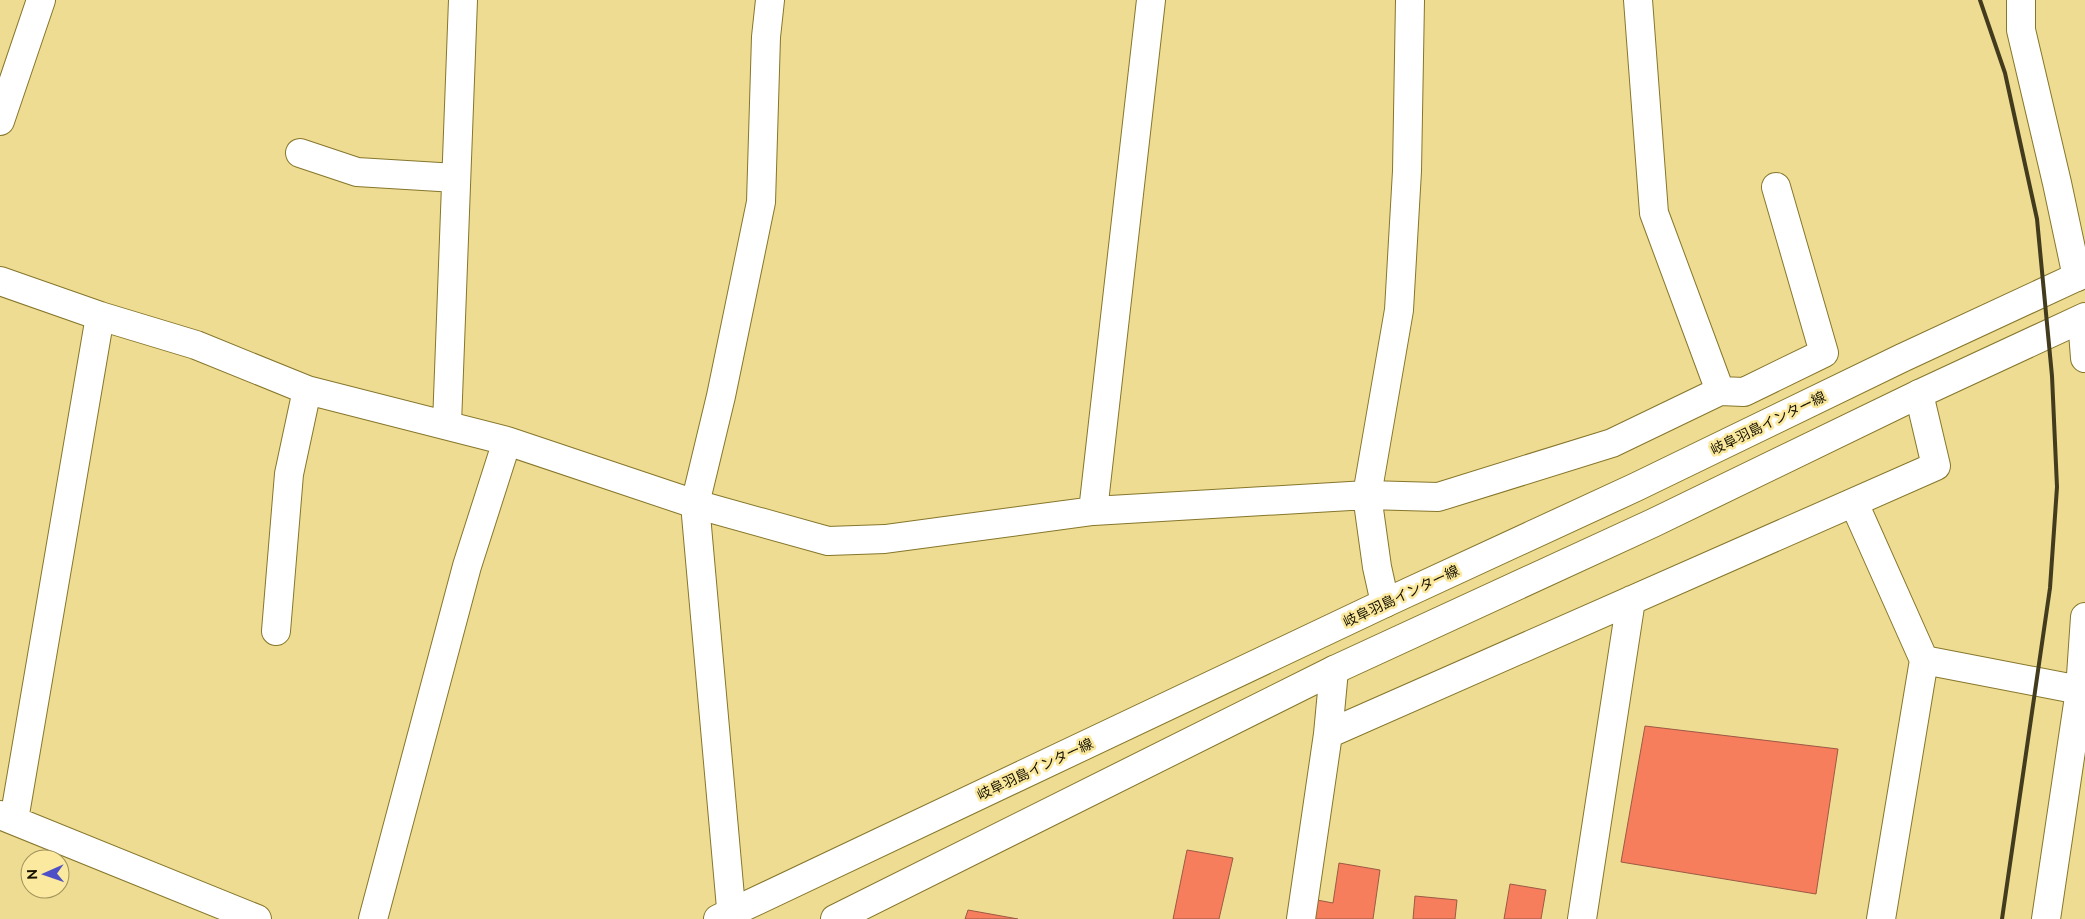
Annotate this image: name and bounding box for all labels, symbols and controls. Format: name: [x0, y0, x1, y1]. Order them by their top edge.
street label: 岐阜羽島インター線: [1708, 388, 1828, 458]
street label: 岐阜羽島インター線: [1341, 562, 1461, 630]
street label: 岐阜羽島インター線: [975, 735, 1095, 803]
north arrow: [20, 849, 70, 899]
text: N: [24, 869, 40, 880]

